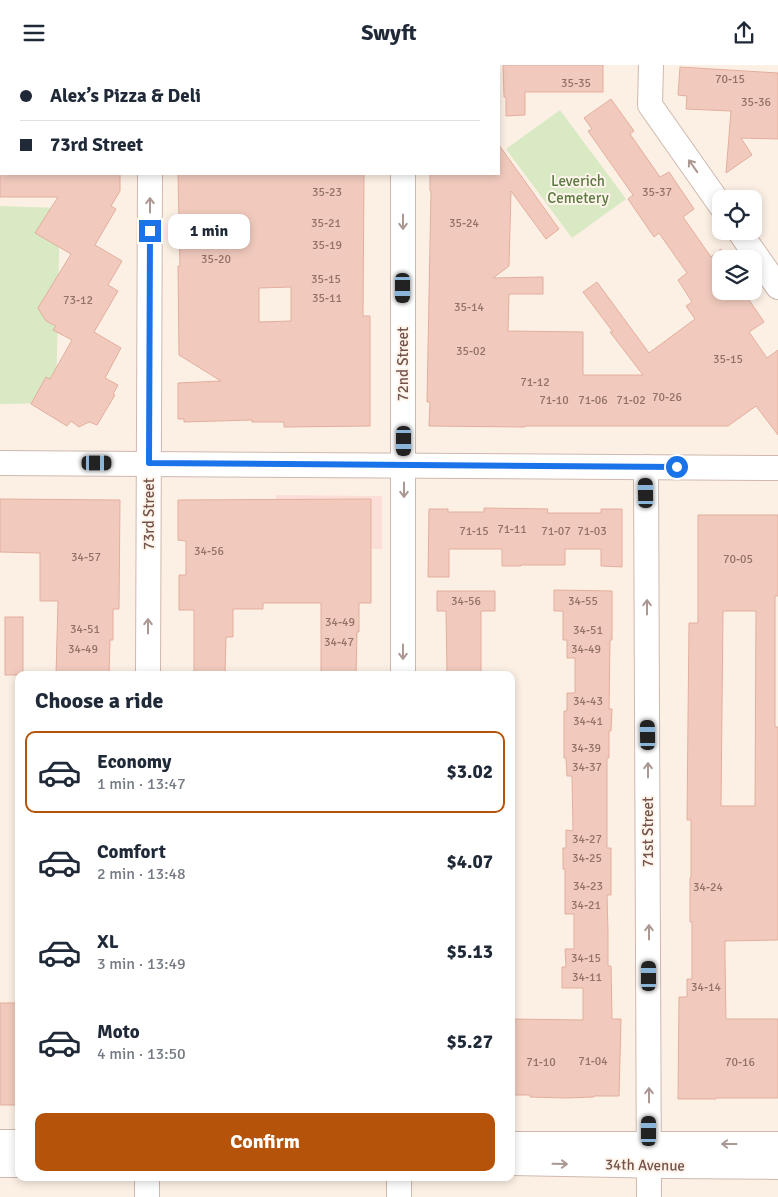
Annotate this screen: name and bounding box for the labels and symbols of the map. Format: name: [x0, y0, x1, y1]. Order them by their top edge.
house number: 70-15: [715, 72, 745, 87]
house number: 35-35: [561, 76, 591, 91]
house number: 35-36: [741, 95, 771, 110]
one-way arrow: [688, 159, 698, 173]
park label: Leverich Cemetery: [547, 172, 609, 207]
house number: 35-23: [312, 185, 342, 200]
house number: 35-37: [642, 185, 672, 200]
one-way arrow: [145, 197, 155, 213]
callout: 1 min: [168, 213, 250, 249]
one-way arrow: [398, 214, 408, 230]
house number: 35-21: [311, 216, 341, 231]
house number: 35-24: [449, 216, 480, 231]
route end: [139, 220, 161, 242]
house number: 35-19: [312, 238, 342, 253]
house number: 35-20: [201, 252, 231, 267]
house number: 35-15: [311, 272, 341, 287]
car: [395, 273, 410, 303]
house number: 35-11: [312, 291, 342, 306]
house number: 73-12: [63, 293, 93, 308]
house number: 35-14: [454, 300, 485, 315]
street label: 72nd Street: [394, 327, 412, 401]
house number: 35-02: [456, 344, 486, 359]
house number: 35-15: [713, 352, 743, 367]
house number: 71-12: [520, 375, 550, 390]
house number: 70-26: [652, 390, 682, 405]
house number: 71-10: [539, 393, 569, 408]
house number: 71-06: [578, 393, 608, 408]
house number: 71-02: [616, 393, 646, 408]
car: [396, 426, 411, 456]
car: [82, 456, 112, 471]
route start: [666, 456, 688, 478]
street label: 73rd Street: [140, 478, 158, 550]
car: [638, 478, 653, 508]
one-way arrow: [399, 482, 409, 498]
house number: 71-11: [497, 522, 527, 537]
house number: 71-15: [459, 524, 489, 539]
house number: 71-07: [541, 524, 571, 539]
house number: 71-03: [577, 524, 607, 539]
house number: 34-56: [194, 544, 224, 559]
house number: 34-57: [71, 550, 101, 565]
house number: 70-05: [723, 552, 753, 567]
house number: 34-56: [451, 594, 481, 609]
house number: 34-55: [568, 594, 598, 609]
one-way arrow: [642, 600, 652, 616]
house number: 34-49: [325, 615, 355, 630]
one-way arrow: [143, 619, 153, 635]
house number: 34-51: [70, 622, 100, 637]
house number: 34-51: [573, 623, 603, 638]
house number: 34-47: [324, 635, 354, 650]
house number: 34-49: [68, 642, 98, 657]
house number: 34-49: [571, 642, 601, 657]
one-way arrow: [398, 644, 408, 660]
house number: 34-43: [573, 694, 603, 709]
house number: 34-41: [573, 714, 603, 729]
car: [640, 720, 655, 750]
house number: 34-39: [571, 741, 601, 756]
house number: 34-37: [572, 760, 602, 775]
one-way arrow: [643, 762, 653, 778]
street label: 71st Street: [639, 797, 657, 867]
house number: 34-27: [572, 832, 602, 847]
house number: 34-25: [572, 851, 602, 866]
house number: 34-23: [573, 879, 603, 894]
house number: 34-24: [693, 880, 724, 895]
house number: 34-21: [571, 898, 601, 913]
one-way arrow: [644, 925, 654, 941]
house number: 34-15: [571, 951, 601, 966]
car: [641, 961, 656, 991]
house number: 34-11: [572, 970, 602, 985]
house number: 34-14: [691, 980, 722, 995]
house number: 71-04: [578, 1054, 608, 1069]
house number: 71-10: [526, 1055, 556, 1070]
house number: 70-16: [725, 1055, 755, 1070]
one-way arrow: [644, 1087, 654, 1104]
car: [641, 1116, 656, 1146]
one-way arrow: [722, 1139, 738, 1149]
street label: 34th Avenue: [605, 1155, 685, 1175]
one-way arrow: [552, 1159, 568, 1169]

